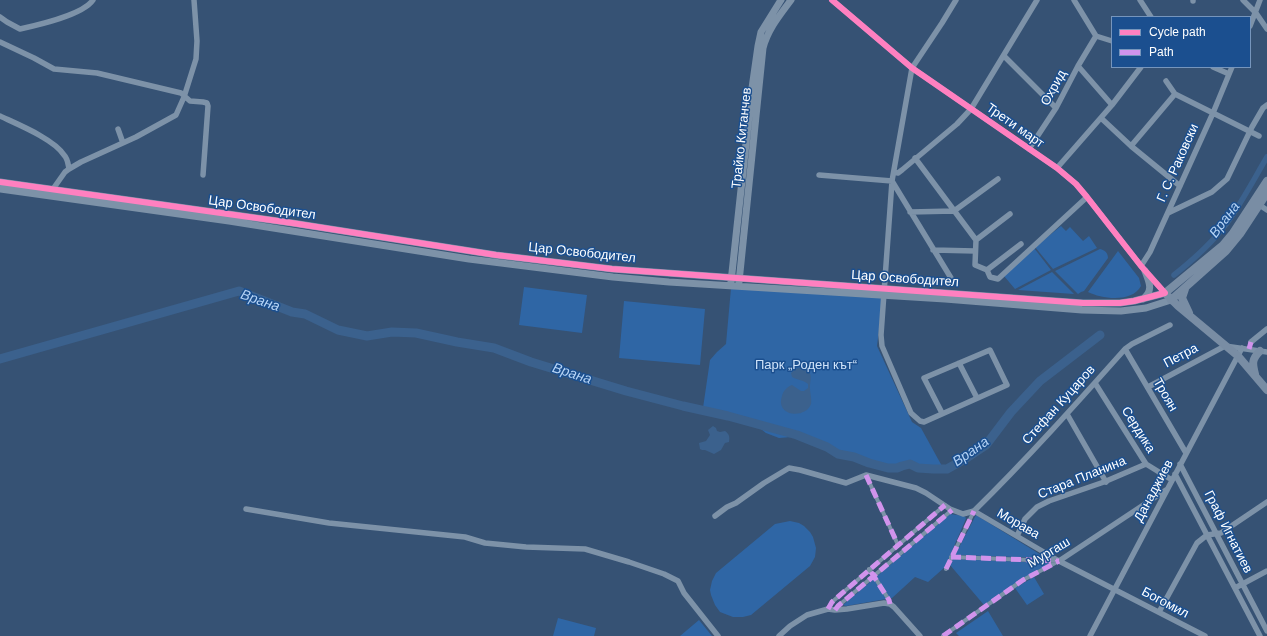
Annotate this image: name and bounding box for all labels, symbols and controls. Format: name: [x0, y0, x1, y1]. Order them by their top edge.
legend: [1111, 16, 1251, 68]
text: Cycle path: [1149, 25, 1206, 39]
text: Path: [1149, 45, 1174, 59]
street label: Охрид: [1038, 67, 1070, 109]
street label: Трайко Китанчев: [729, 87, 755, 189]
street label: Трети март: [983, 100, 1047, 152]
street label: Г. С. Раковски: [1154, 121, 1202, 205]
street label: Цар Освободител: [207, 193, 317, 223]
water label: Врана: [1206, 199, 1244, 241]
street label: Цар Освободител: [527, 240, 637, 266]
street label: Цар Освободител: [851, 267, 959, 291]
water label: Врана: [238, 286, 282, 316]
street label: Петра: [1161, 341, 1201, 371]
park label: Парк „Роден кът“: [755, 357, 857, 373]
water label: Врана: [550, 360, 594, 388]
street label: Стефан Куцаров: [1019, 362, 1099, 448]
street label: Троян: [1149, 376, 1181, 414]
street label: Сердика: [1118, 404, 1158, 456]
water label: Врана: [950, 434, 992, 470]
street label: Стара Планина: [1036, 453, 1128, 503]
street label: Данаджиев: [1131, 457, 1177, 525]
street label: Граф Игнатиев: [1200, 488, 1256, 576]
street label: Морава: [994, 506, 1042, 542]
street label: Мургаш: [1025, 534, 1073, 572]
street label: Богомил: [1139, 584, 1191, 622]

